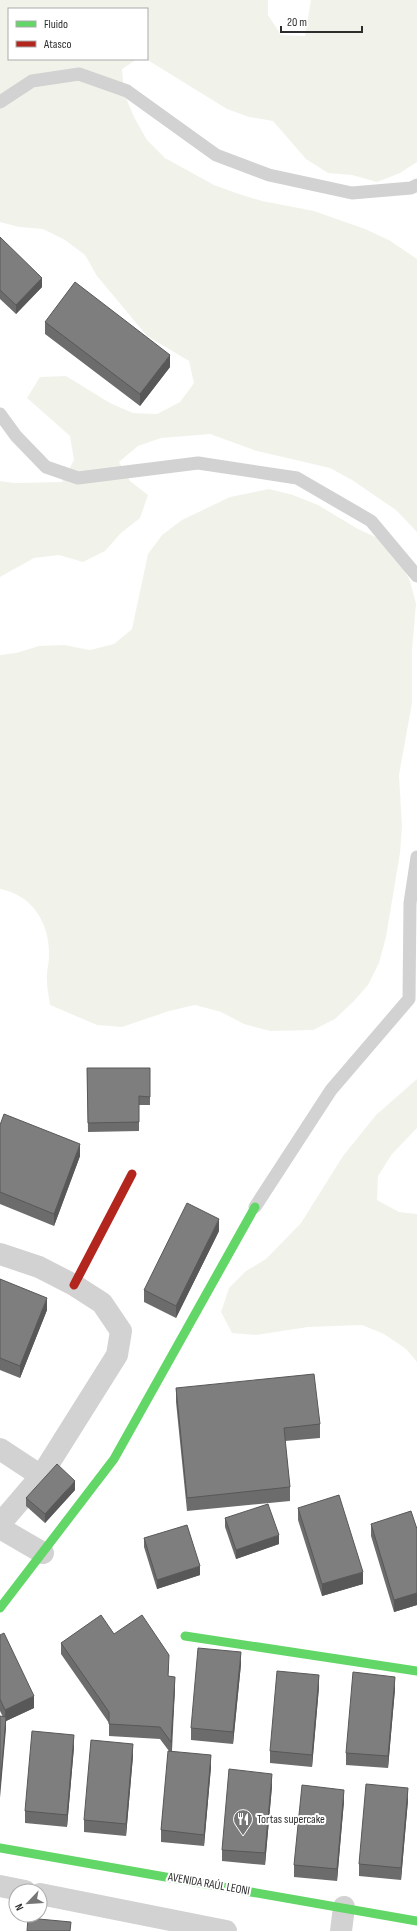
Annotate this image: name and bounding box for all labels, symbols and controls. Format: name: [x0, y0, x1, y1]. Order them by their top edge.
legend: [8, 8, 148, 60]
scale bar: [281, 8, 362, 34]
text: 20 m: [287, 15, 307, 30]
text: Fluido: [44, 17, 68, 32]
text: Atasco: [43, 37, 71, 52]
restaurant icon: Tortas supercake: [232, 1808, 254, 1836]
place label: Tortas supercake: [257, 1812, 325, 1827]
street label: AVENIDA RAÚL LEONI: [166, 1869, 251, 1899]
north arrow: [8, 1883, 48, 1923]
text: N: [12, 1901, 27, 1912]

